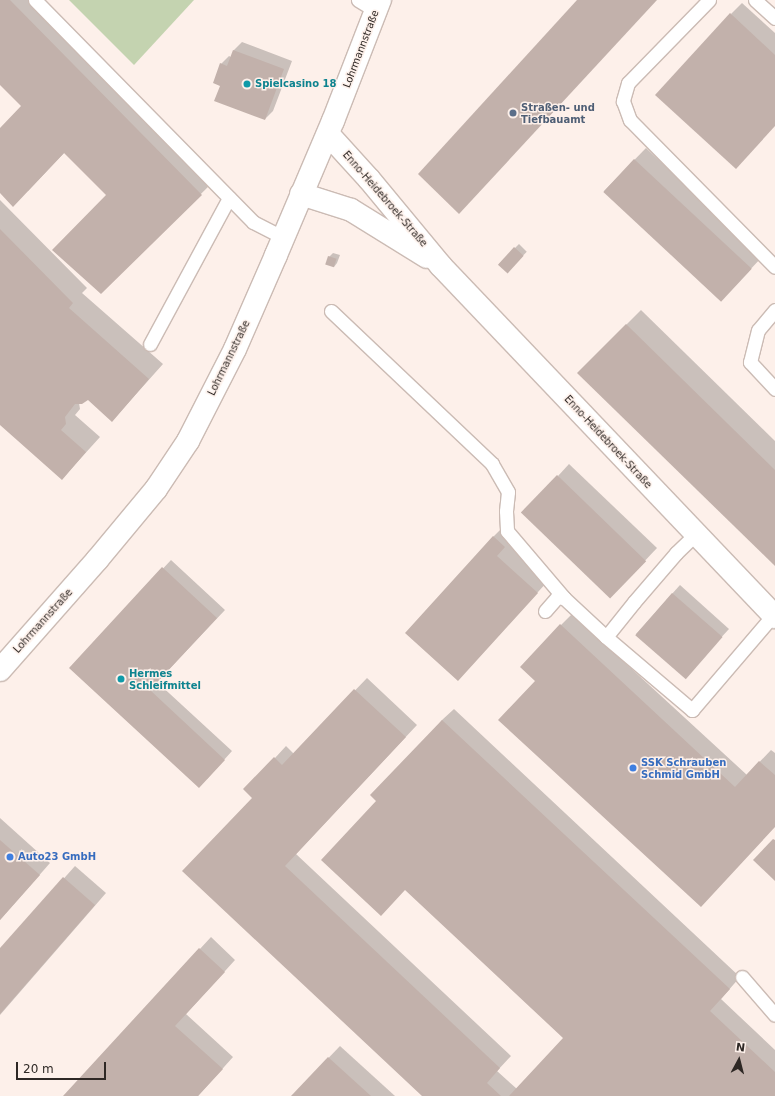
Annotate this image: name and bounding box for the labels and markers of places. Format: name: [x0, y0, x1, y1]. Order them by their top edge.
place label: Spielcasino 18: [255, 78, 336, 90]
marker: Spielcasino 18: [242, 79, 252, 89]
place label: Straßen- und Tiefbauamt: [521, 101, 595, 124]
marker: Straßen- und Tiefbauamt: [508, 108, 518, 118]
place label: Hermes Schleifmittel: [129, 667, 201, 690]
marker: Hermes Schleifmittel: [116, 674, 126, 684]
place label: SSK Schrauben Schmid GmbH: [641, 756, 726, 780]
marker: SSK Schrauben Schmid GmbH: [628, 763, 638, 773]
place label: Auto23 GmbH: [18, 851, 96, 863]
marker: Auto23 GmbH: [5, 852, 15, 862]

